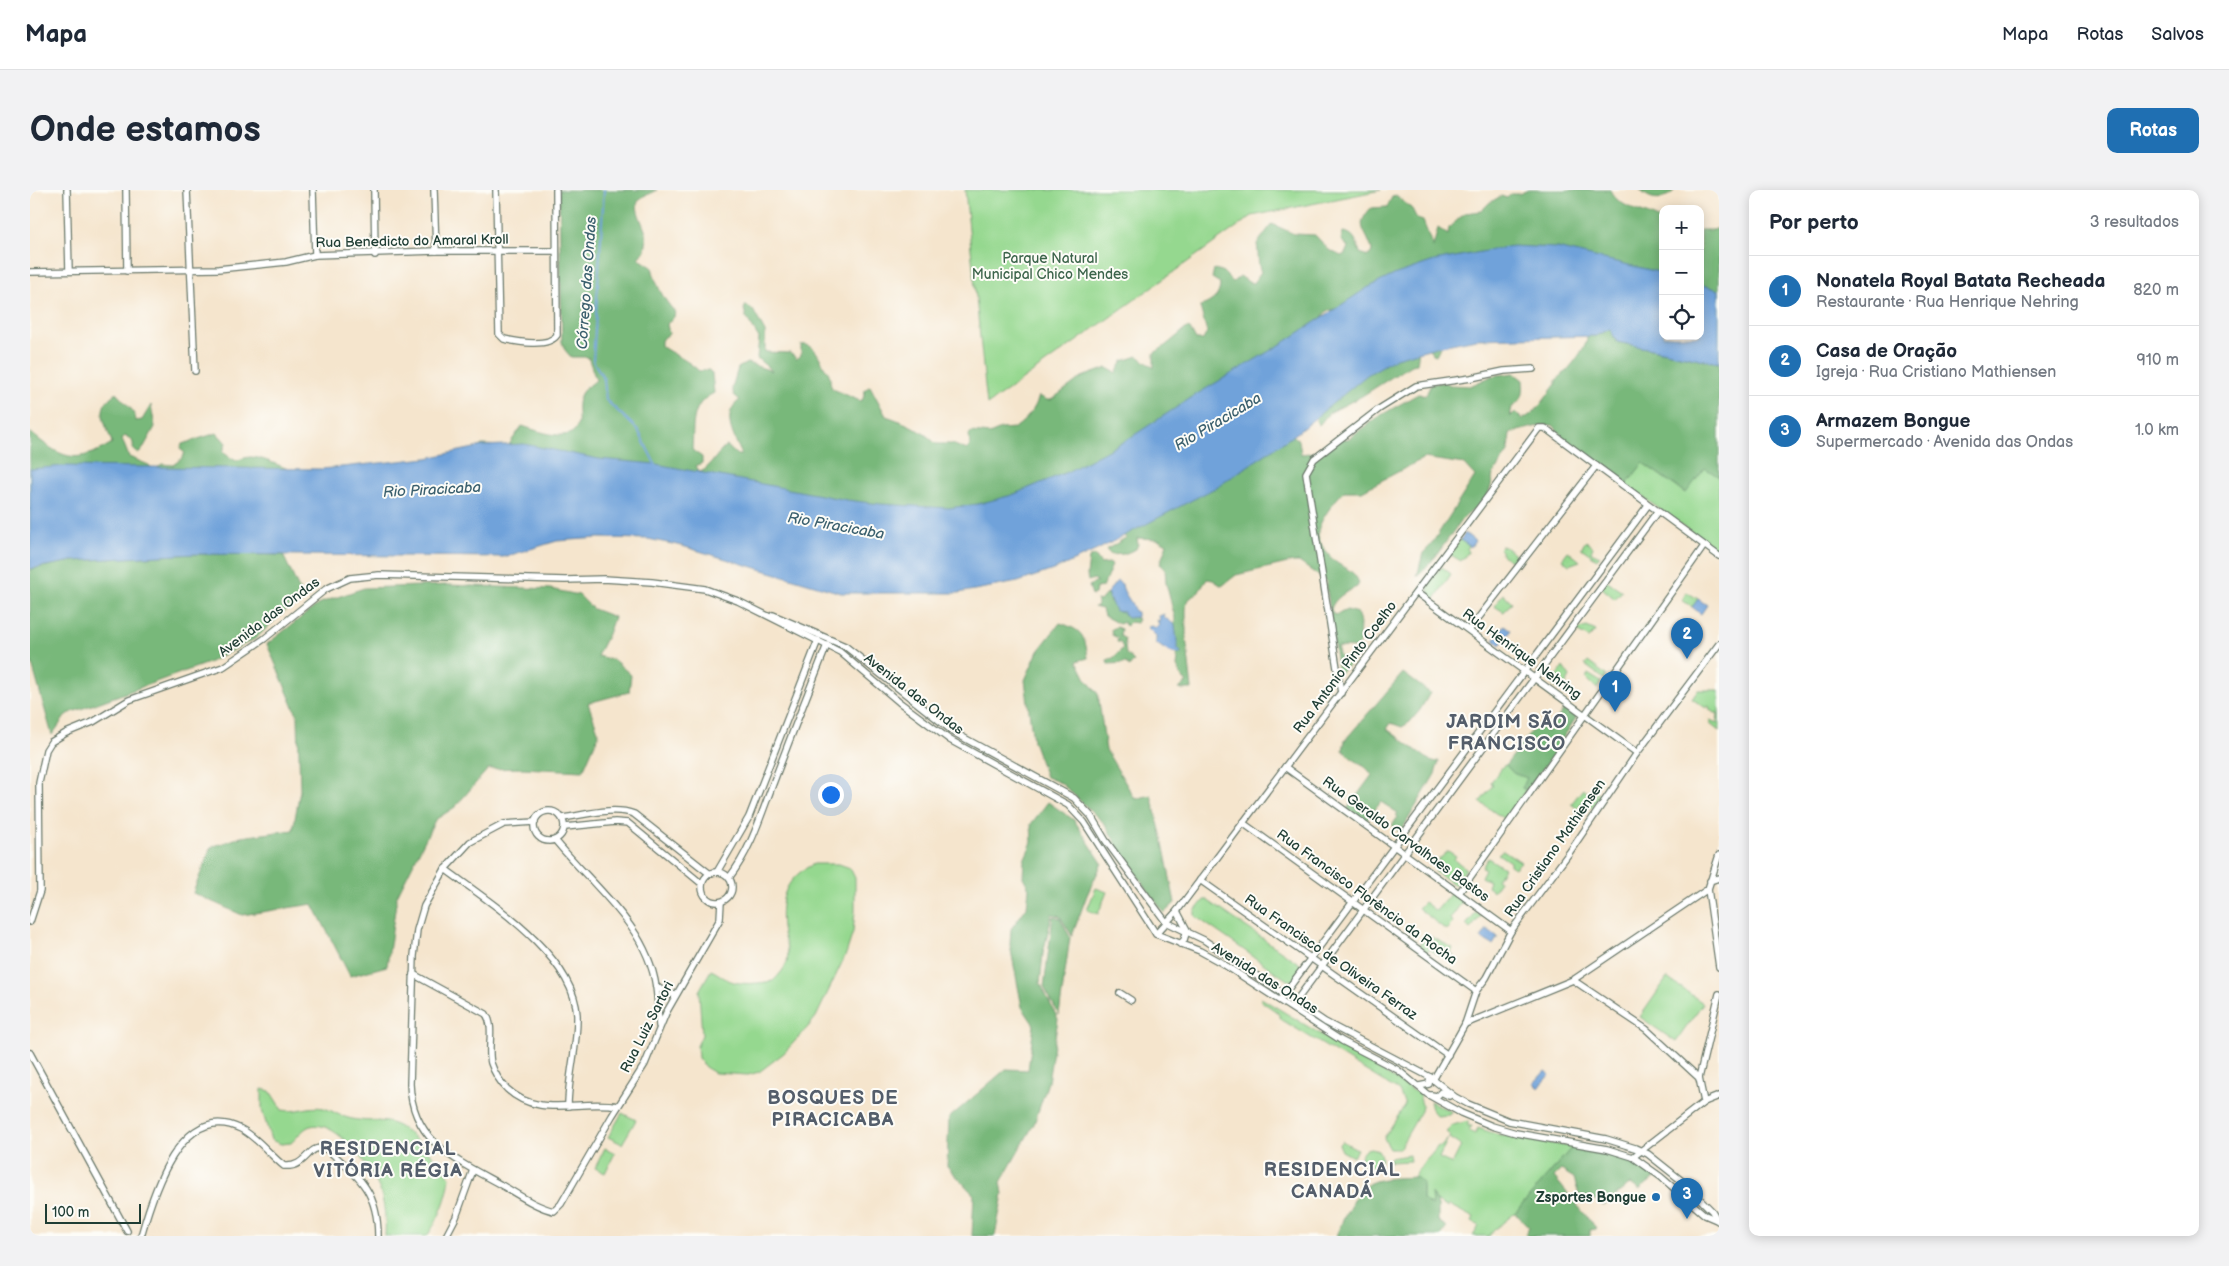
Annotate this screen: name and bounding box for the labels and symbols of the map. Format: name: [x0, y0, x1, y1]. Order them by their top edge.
water label: Córrego das Ondas: [573, 215, 601, 350]
street label: Rua Benedicto do Amaral Kroll: [315, 231, 509, 251]
park label: Parque Natural Municipal Chico Mendes: [972, 250, 1128, 283]
water label: Rio Piracicaba: [1171, 389, 1265, 455]
water label: Rio Piracicaba: [383, 478, 481, 502]
water label: Rio Piracicaba: [786, 508, 886, 544]
street label: Avenida das Ondas: [215, 573, 323, 661]
street label: Rua Antonio Pinto Coelho: [1290, 597, 1400, 737]
street label: Rua Henrique Nehring: [1459, 605, 1585, 703]
pin: 2: [1671, 618, 1703, 659]
street label: Avenida das Ondas: [861, 650, 967, 738]
pin: 1: [1599, 671, 1631, 712]
district label: JARDIM SÃO FRANCISCO: [1446, 710, 1568, 756]
street label: Rua Geraldo Carvalhaes Bastos: [1319, 773, 1493, 905]
street label: Rua Cristiano Mathiensen: [1501, 776, 1609, 920]
your location: [818, 782, 844, 808]
street label: Rua Francisco Florêncio da Rocha: [1273, 826, 1461, 968]
street label: Rua Francisco de Oliveira Ferraz: [1241, 891, 1421, 1024]
street label: Avenida das Ondas: [1209, 938, 1321, 1018]
street label: Rua Luiz Sartori: [617, 978, 677, 1076]
district label: BOSQUES DE PIRACICABA: [767, 1087, 899, 1132]
district label: RESIDENCIAL VITÓRIA RÉGIA: [313, 1138, 463, 1183]
district label: RESIDENCIAL CANADÁ: [1264, 1159, 1400, 1204]
pin: 3: [1671, 1178, 1703, 1219]
place label: Zsportes Bongue: [1536, 1189, 1646, 1206]
marker: Zsportes Bongue: [1650, 1191, 1662, 1203]
scale bar: [45, 1201, 141, 1224]

